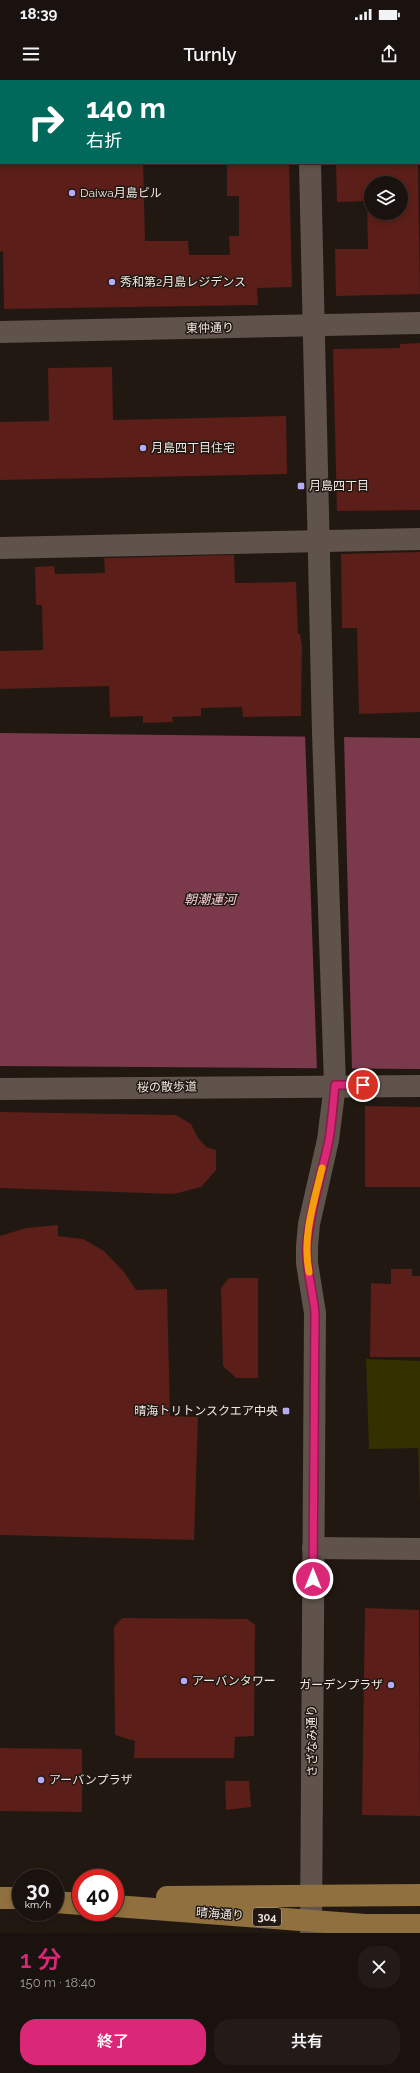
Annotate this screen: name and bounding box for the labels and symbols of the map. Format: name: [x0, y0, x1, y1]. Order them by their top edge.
place label: Daiwa月島ビル: [80, 186, 162, 200]
marker: Daiwa月島ビル: [67, 188, 77, 198]
place label: 秀和第2月島レジデンス: [120, 275, 246, 289]
marker: 秀和第2月島レジデンス: [107, 277, 117, 287]
street label: 東仲通り: [186, 321, 234, 335]
place label: 月島四丁目住宅: [151, 441, 235, 455]
marker: 月島四丁目住宅: [138, 443, 148, 453]
place label: 月島四丁目: [309, 479, 369, 493]
marker: 月島四丁目: [296, 481, 306, 491]
water label: 朝潮運河: [184, 892, 239, 907]
pin: [346, 1068, 380, 1102]
street label: 桜の散歩道: [137, 1079, 197, 1095]
place label: 晴海トリトンスクエア中央: [134, 1404, 278, 1418]
marker: 晴海トリトンスクエア中央: [281, 1406, 291, 1416]
position arrow: [292, 1558, 334, 1600]
place label: アーバンタワー: [192, 1674, 276, 1688]
marker: アーバンタワー: [179, 1676, 189, 1686]
place label: ガーデンプラザ: [299, 1678, 383, 1692]
marker: ガーデンプラザ: [386, 1680, 396, 1690]
street label: さざなみ通り: [305, 1705, 319, 1777]
place label: アーバンプラザ: [49, 1773, 132, 1787]
marker: アーバンプラザ: [36, 1775, 46, 1785]
speed limit sign: 40: [72, 1869, 124, 1921]
street label: 晴海通り: [196, 1905, 244, 1923]
road number: 304: [253, 1908, 281, 1926]

